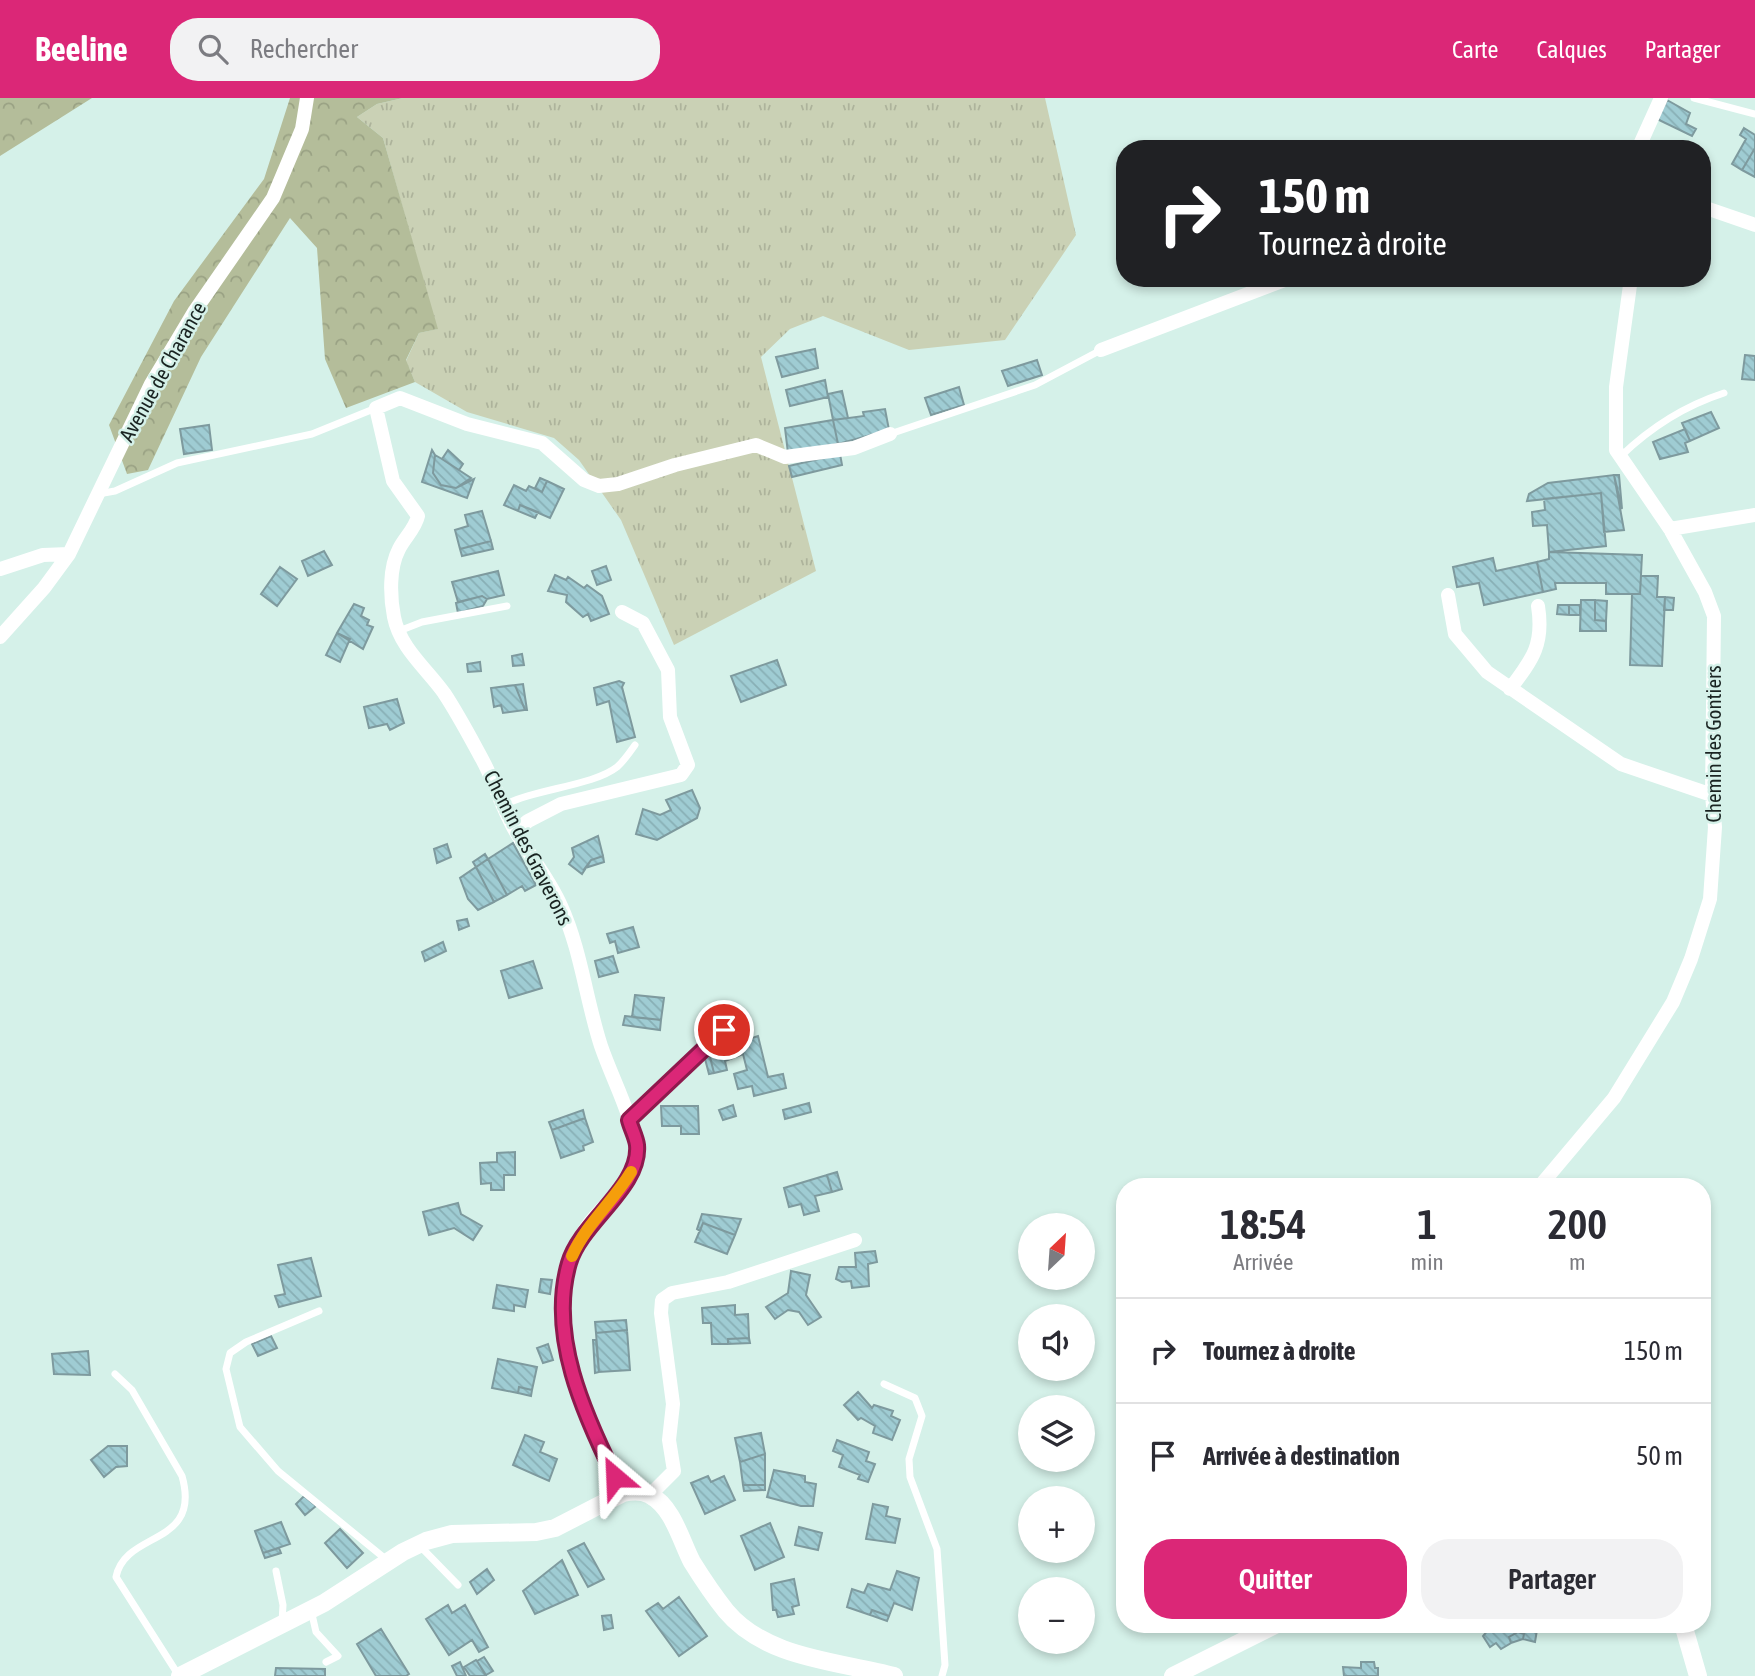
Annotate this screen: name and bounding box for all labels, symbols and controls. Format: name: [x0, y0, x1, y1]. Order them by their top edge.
search box: [170, 18, 660, 81]
text: Beeline: [35, 30, 128, 68]
icon: search: [194, 30, 232, 68]
text: Rechercher: [250, 34, 358, 64]
text: Carte: [1452, 36, 1498, 63]
text: Calques: [1536, 36, 1607, 63]
text: Partager: [1645, 36, 1720, 63]
text: 150 m: [1259, 167, 1370, 223]
icon: right: [1144, 168, 1235, 259]
text: Tournez à droite: [1259, 225, 1447, 262]
street label: Avenue de Charance: [114, 298, 210, 445]
street label: Chemin des Gontiers: [1701, 665, 1725, 823]
street label: Chemin des Graverons: [480, 766, 578, 929]
pin: [694, 1000, 754, 1060]
icon: arrive: [705, 1011, 743, 1049]
text: 18:54: [1220, 1200, 1307, 1248]
text: 1: [1417, 1200, 1437, 1248]
text: 200: [1548, 1200, 1607, 1248]
north arrow: [1018, 1213, 1096, 1290]
map controls: [1018, 1213, 1095, 1654]
text: Arrivée: [1233, 1249, 1293, 1275]
text: min: [1411, 1249, 1444, 1275]
text: m: [1569, 1249, 1586, 1275]
button: sound: [1018, 1304, 1095, 1381]
icon: right: [1144, 1332, 1182, 1370]
text: Tournez à droite: [1203, 1336, 1356, 1366]
text: 150 m: [1624, 1336, 1683, 1366]
button: layers: [1018, 1395, 1095, 1472]
icon: arrive: [1144, 1437, 1182, 1475]
position arrow: [578, 1440, 652, 1514]
text: Arrivée à destination: [1203, 1441, 1400, 1471]
text: 50 m: [1636, 1441, 1683, 1471]
button: +: [1018, 1486, 1095, 1563]
button: Quitter: [1144, 1539, 1407, 1619]
button: Partager: [1421, 1539, 1683, 1619]
button: −: [1018, 1577, 1095, 1654]

